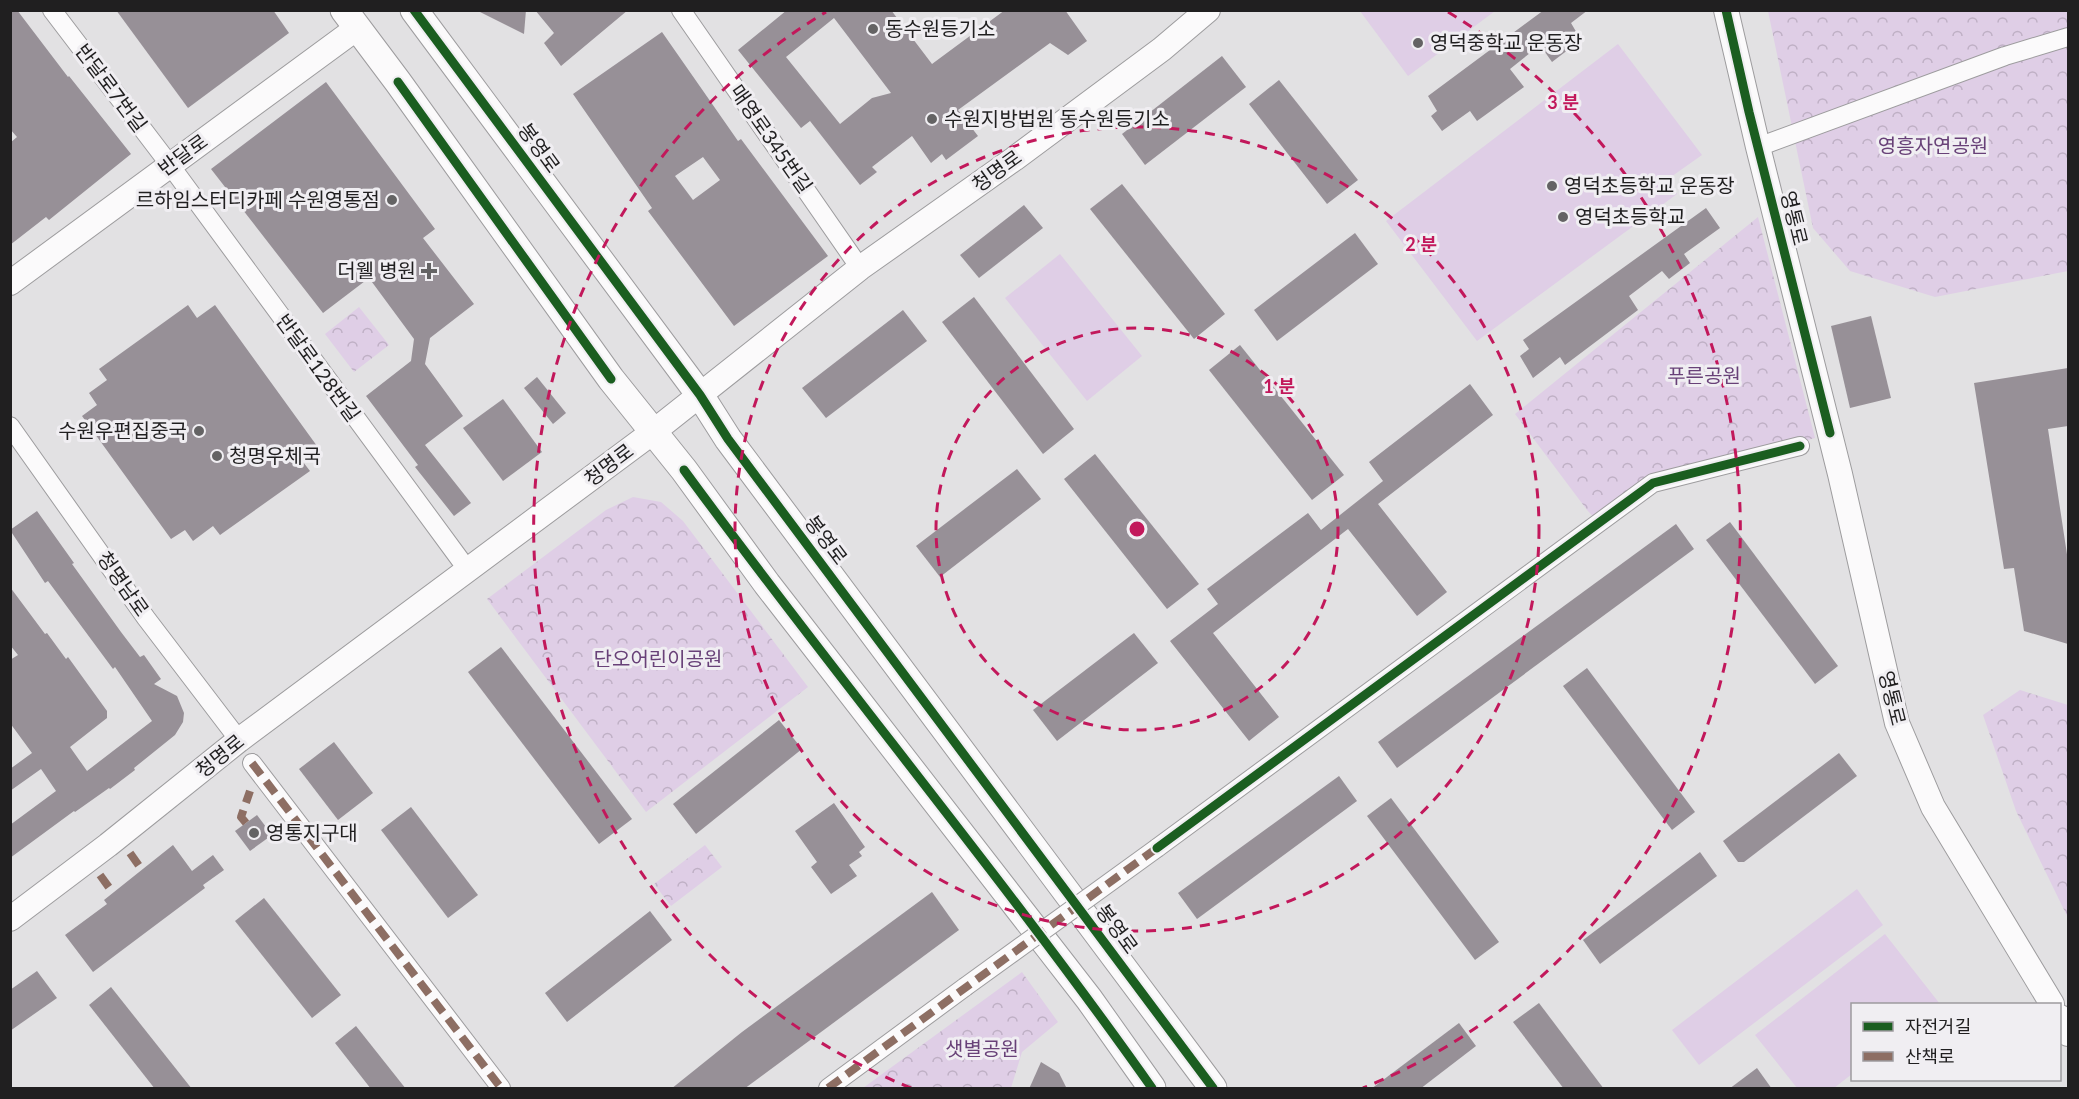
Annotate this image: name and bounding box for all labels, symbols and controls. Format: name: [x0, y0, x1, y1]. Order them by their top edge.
place label: 동수원등기소: [885, 16, 995, 40]
marker: 동수원등기소: [866, 22, 880, 36]
place label: 영덕중학교 운동장: [1430, 30, 1582, 54]
marker: 영덕중학교 운동장: [1411, 36, 1425, 50]
street label: 반달로7번길: [71, 39, 153, 136]
street label: 매영로345번길: [726, 80, 818, 197]
text: 3 분: [1547, 91, 1579, 113]
place label: 수원지방법원 동수원등기소: [944, 106, 1170, 130]
marker: 수원지방법원 동수원등기소: [925, 112, 939, 126]
street label: 봉영로: [514, 118, 566, 177]
street label: 반달로: [153, 128, 212, 180]
park label: 영흥자연공원: [1878, 133, 1988, 157]
street label: 청명로: [967, 144, 1026, 196]
place label: 영덕초등학교 운동장: [1564, 173, 1735, 197]
marker: 영덕초등학교 운동장: [1545, 179, 1559, 193]
place label: 르하임스터디카페 수원영통점: [136, 187, 380, 211]
street label: 영통로: [1777, 188, 1813, 247]
marker: 르하임스터디카페 수원영통점: [385, 193, 399, 207]
place label: 영덕초등학교: [1575, 204, 1685, 228]
marker: 영덕초등학교: [1556, 210, 1570, 224]
text: 2 분: [1405, 233, 1437, 255]
place label: 더웰 병원: [337, 258, 416, 282]
marker: 더웰 병원: [420, 262, 438, 280]
street label: 반달로128번길: [272, 309, 366, 426]
park label: 푸른공원: [1667, 363, 1741, 387]
text: 1 분: [1263, 375, 1295, 397]
place label: 수원우편집중국: [58, 418, 187, 442]
marker: 수원우편집중국: [192, 424, 206, 438]
street label: 청명로: [579, 438, 638, 490]
place label: 청명우체국: [229, 443, 321, 467]
marker: 청명우체국: [210, 449, 224, 463]
street label: 봉영로: [801, 510, 853, 569]
centre of rings: [1127, 519, 1147, 539]
street label: 청명남로: [93, 546, 155, 620]
park label: 단오어린이공원: [594, 646, 722, 670]
street label: 영통로: [1875, 668, 1911, 727]
street label: 청명로: [190, 729, 248, 782]
place label: 영통지구대: [266, 820, 358, 844]
marker: 영통지구대: [247, 826, 261, 840]
street label: 봉영로: [1092, 899, 1144, 958]
legend: [1851, 1003, 2061, 1081]
text: 자전거길: [1905, 1015, 1971, 1037]
park label: 샛별공원: [945, 1036, 1019, 1060]
text: 산책로: [1905, 1045, 1955, 1067]

